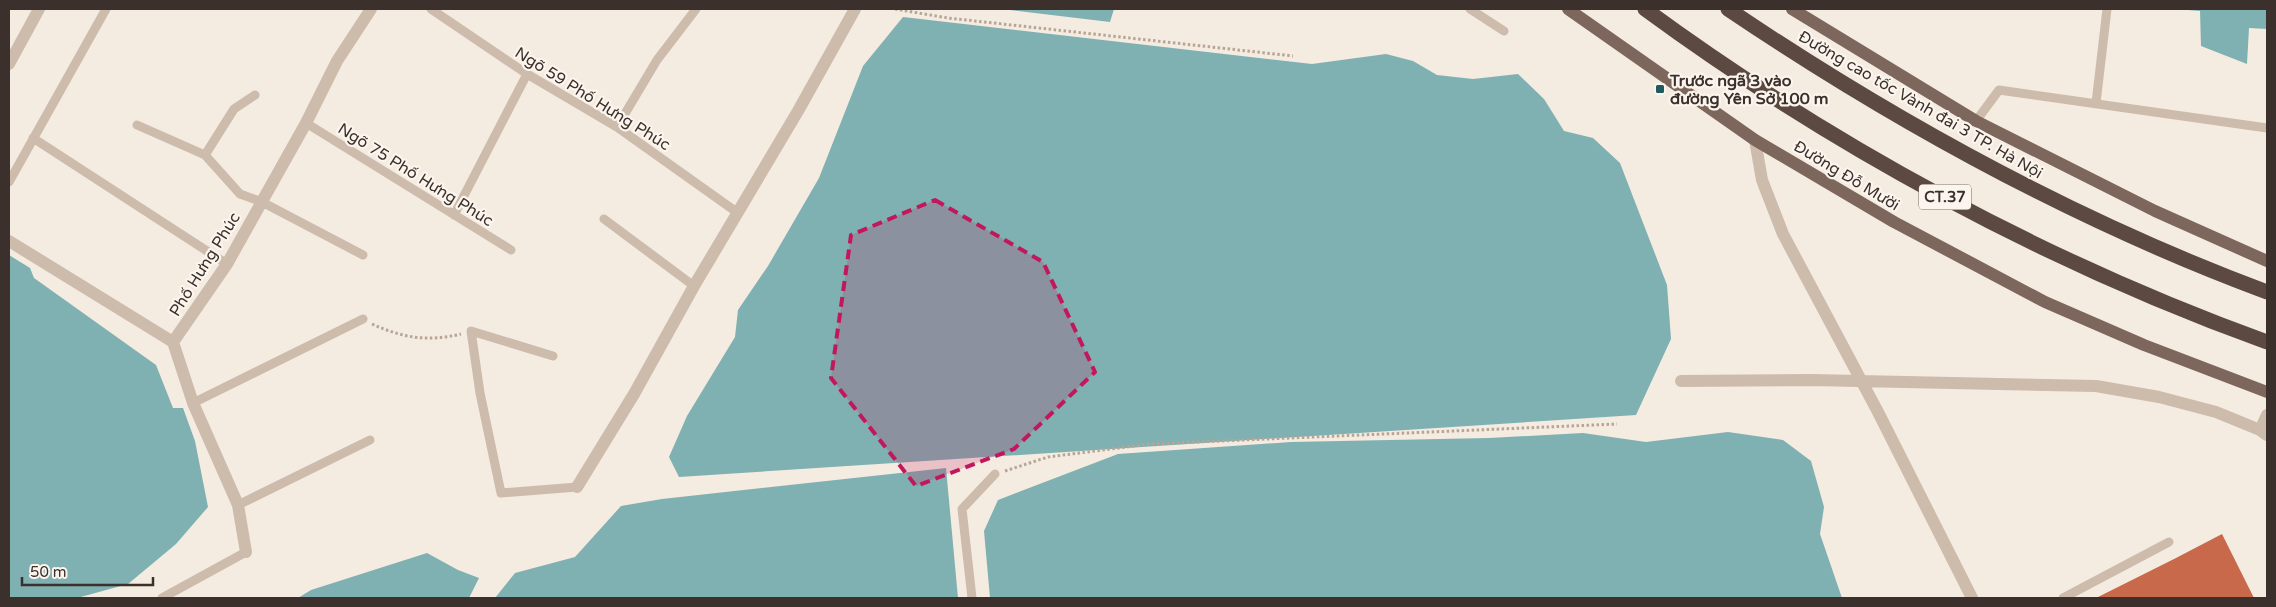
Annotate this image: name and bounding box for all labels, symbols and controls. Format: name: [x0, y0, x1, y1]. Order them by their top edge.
street label: Đường cao tốc Vành đai 3 TP. Hà Nội: [1795, 26, 2046, 183]
street label: Ngõ 59 Phố Hưng Phúc: [511, 43, 674, 155]
place label: Trước ngã 3 vào đường Yên Sở 100 m: [1669, 71, 1829, 109]
marker: Trước ngã 3 vào đường Yên Sở 100 m: [1654, 83, 1666, 95]
street label: Ngõ 75 Phố Hưng Phúc: [334, 119, 497, 231]
street label: Đường Đỗ Mười: [1790, 136, 1903, 215]
road number: CT.37: [1919, 184, 1971, 210]
street label: Phố Hưng Phúc: [165, 209, 245, 320]
scale bar: [22, 554, 154, 586]
text: 50 m: [30, 563, 67, 581]

